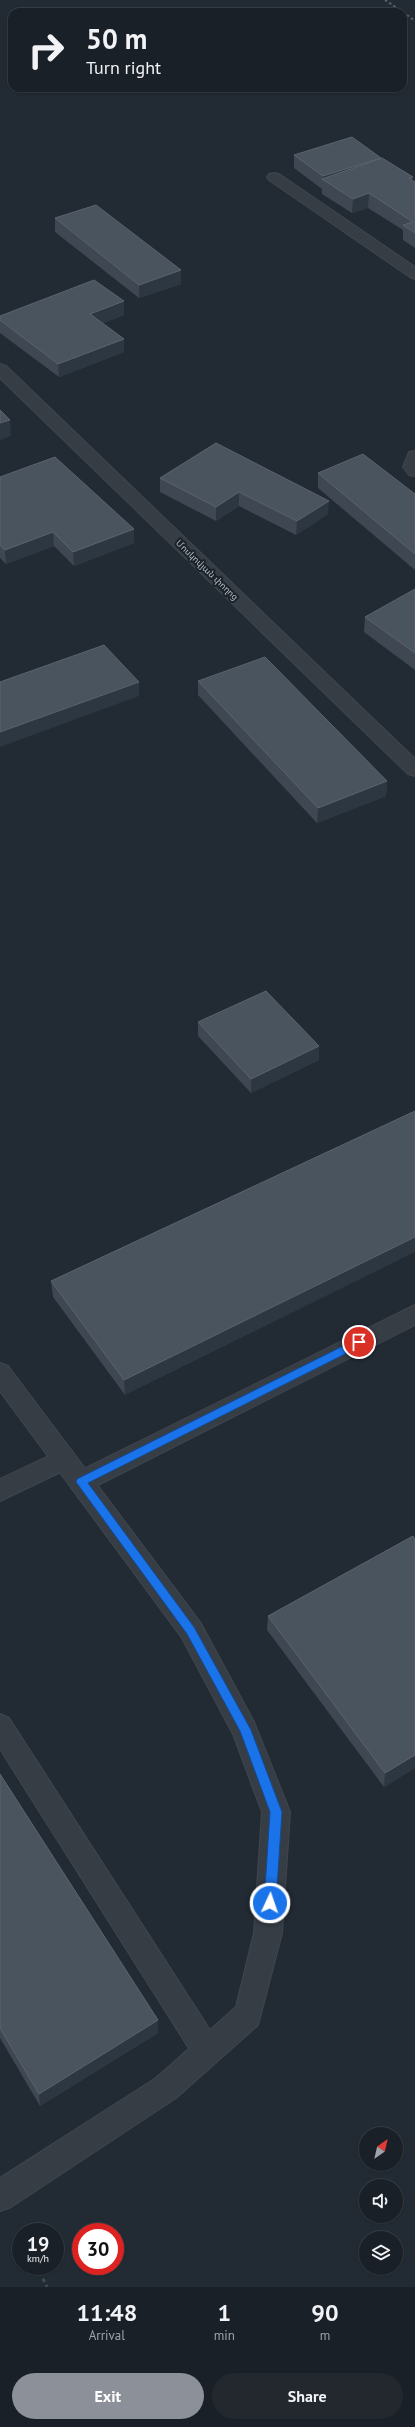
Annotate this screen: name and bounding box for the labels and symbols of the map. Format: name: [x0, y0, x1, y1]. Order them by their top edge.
street label: Մոսկովյան փողոց: [174, 537, 241, 602]
pin: [342, 1325, 376, 1359]
position arrow: [249, 1882, 291, 1924]
north arrow: [359, 2127, 403, 2171]
speed limit sign: 30: [72, 2223, 124, 2275]

